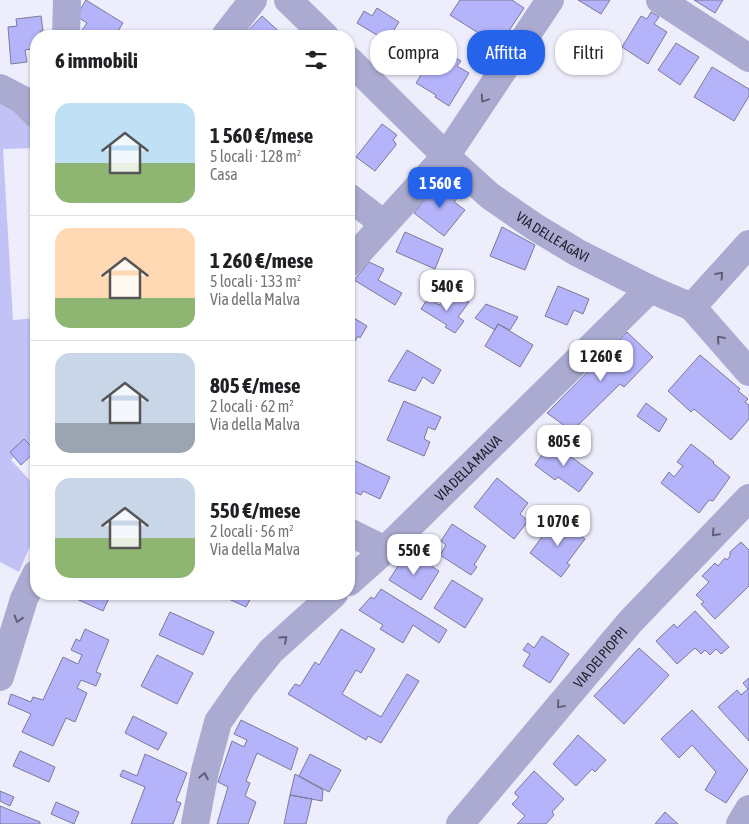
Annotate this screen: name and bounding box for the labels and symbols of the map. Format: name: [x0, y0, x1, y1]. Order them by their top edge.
one-way arrow: [481, 93, 490, 102]
pin: 1 560 €: [394, 166, 486, 209]
street label: VIA DELLE AGAVI: [513, 208, 592, 265]
pin: 540 €: [412, 270, 482, 312]
one-way arrow: [714, 272, 723, 281]
one-way arrow: [717, 336, 726, 345]
pin: 1 260 €: [555, 340, 647, 382]
pin: 805 €: [529, 424, 599, 467]
street label: VIA DELLA MALVA: [432, 432, 505, 504]
pin: 1 070 €: [512, 504, 604, 547]
one-way arrow: [712, 527, 721, 536]
pin: 550 €: [379, 534, 449, 576]
one-way arrow: [13, 614, 23, 622]
street label: VIA DEI PIOPPI: [570, 624, 630, 691]
one-way arrow: [279, 636, 288, 645]
one-way arrow: [556, 700, 565, 709]
one-way arrow: [198, 772, 208, 780]

